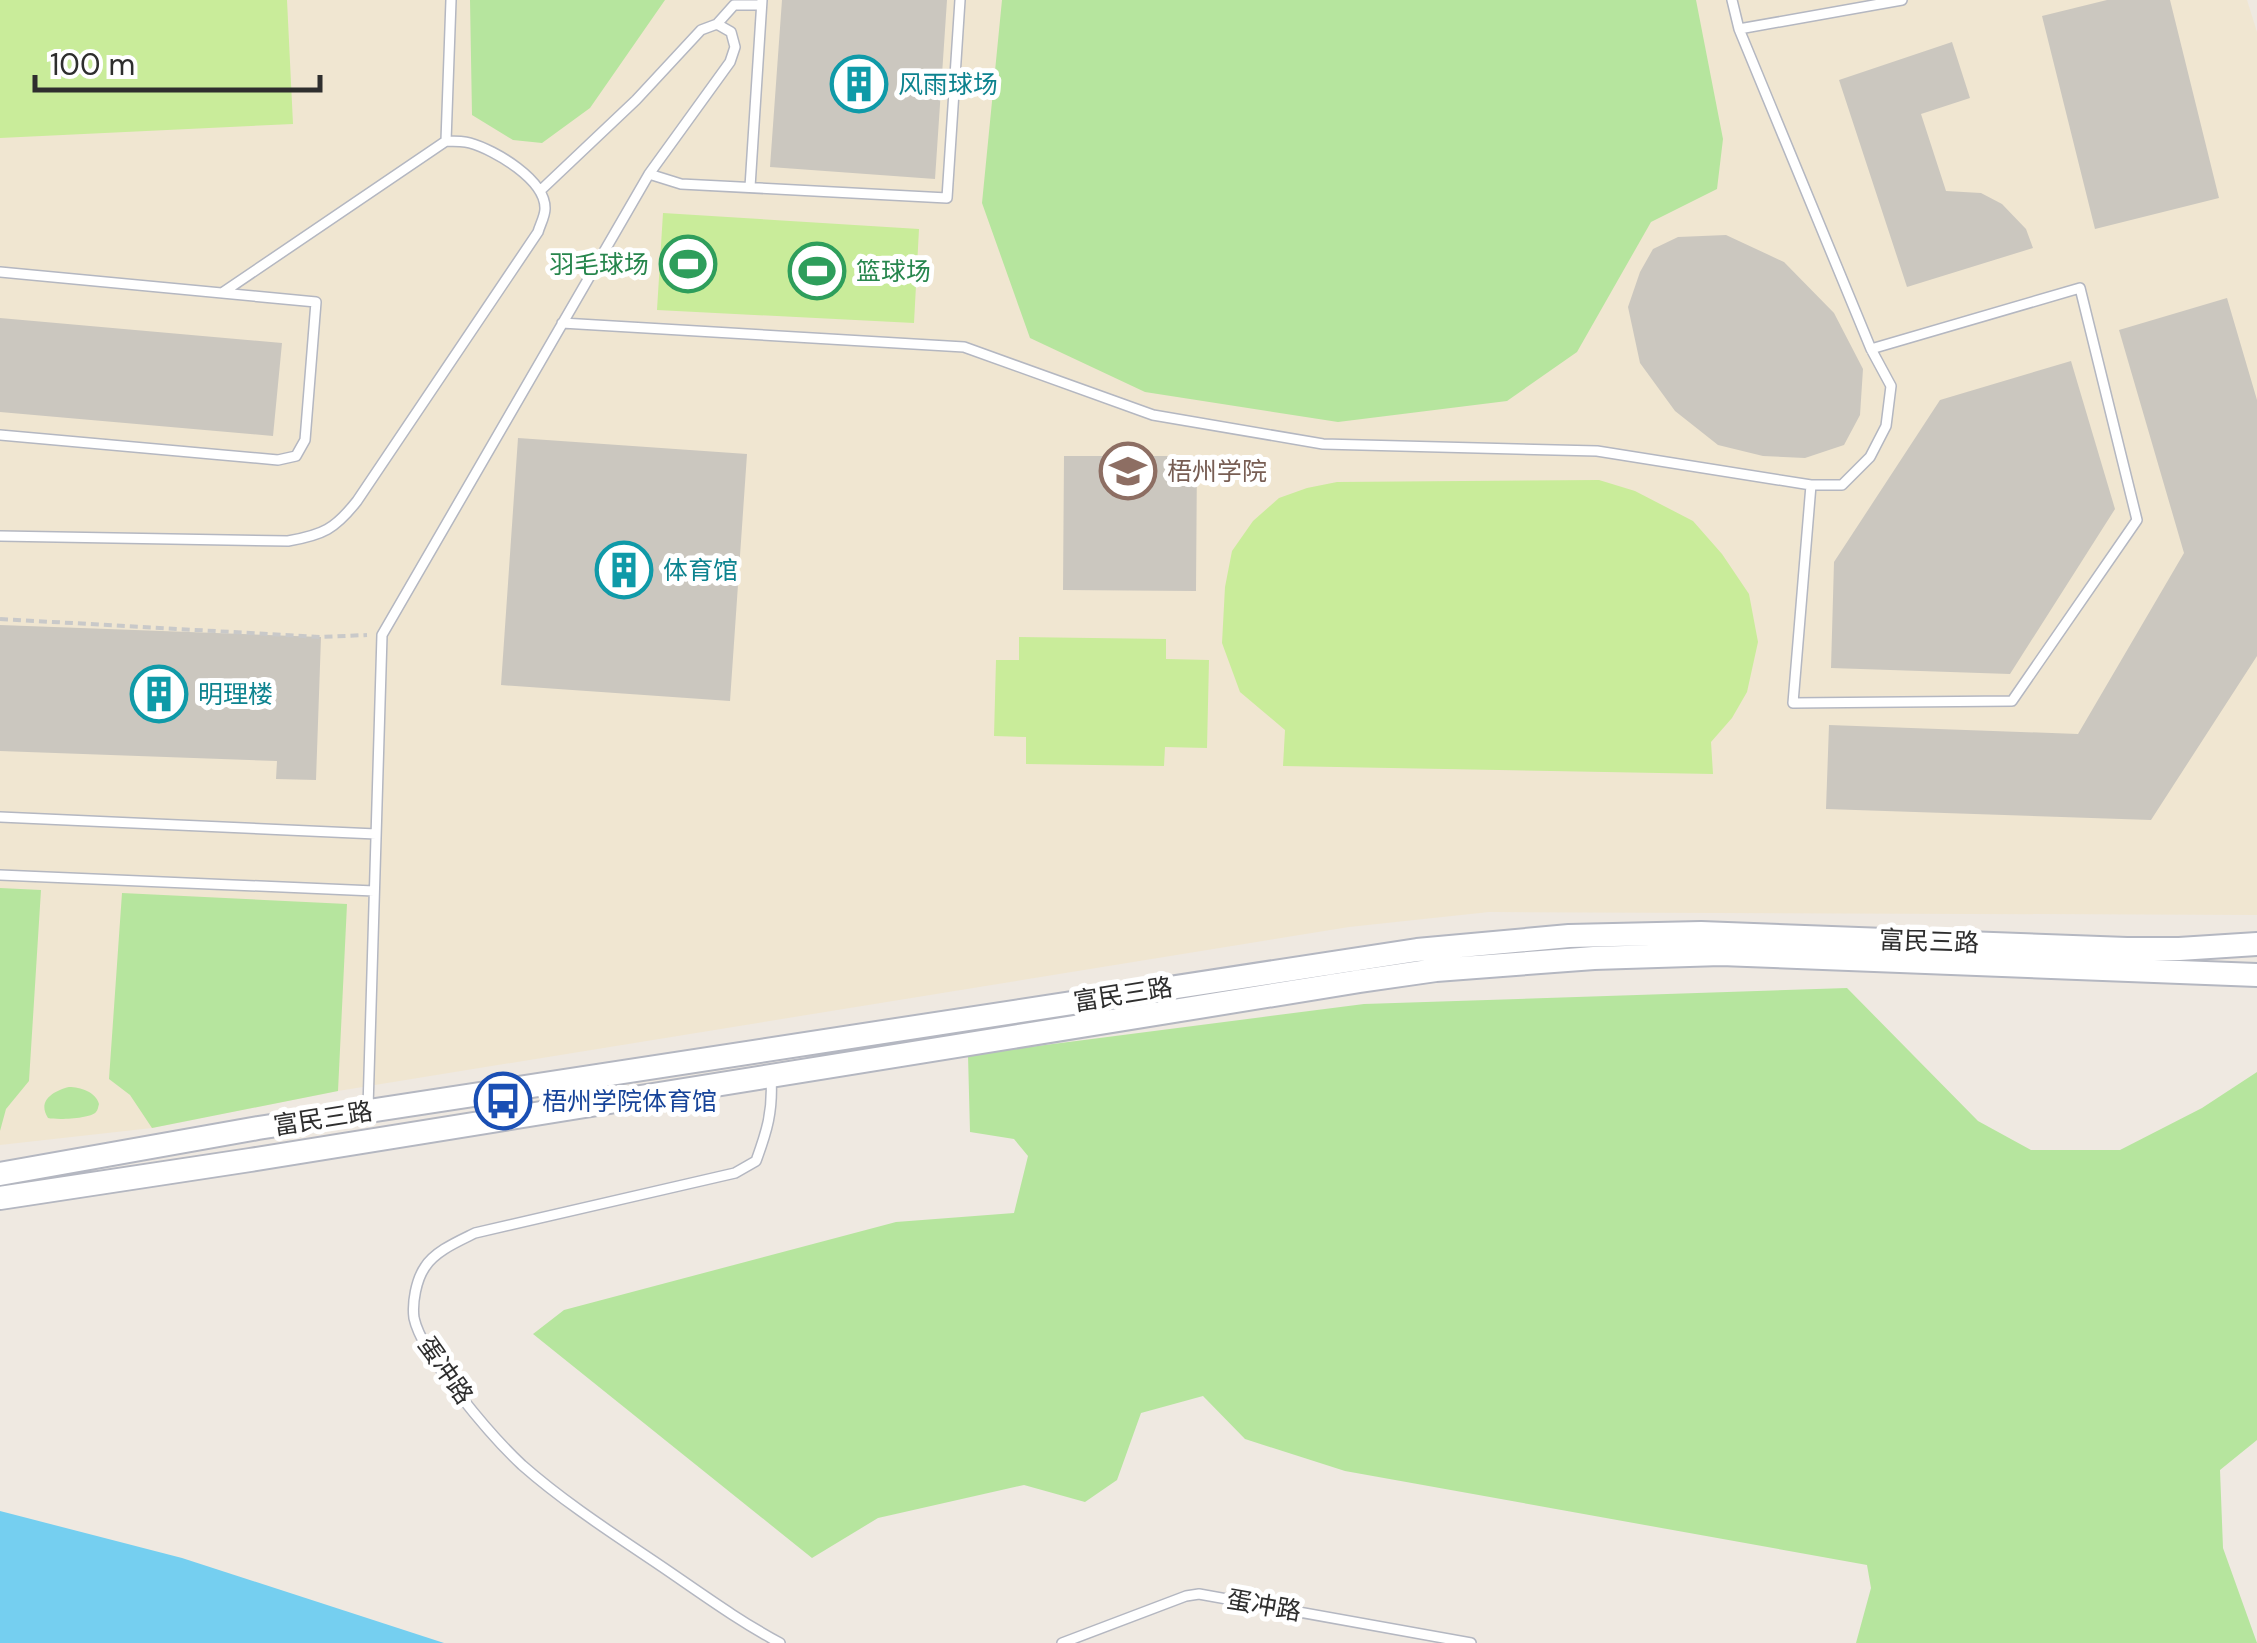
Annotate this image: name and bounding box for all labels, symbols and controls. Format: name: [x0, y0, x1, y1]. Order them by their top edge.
scale bar: [35, 30, 320, 92]
text: 100 m: [50, 45, 135, 84]
building icon: 风雨球场: [829, 54, 889, 114]
place label: 风雨球场: [898, 68, 998, 101]
sports icon: 羽毛球场: [658, 234, 718, 294]
sports icon: 篮球场: [787, 241, 847, 301]
place label: 羽毛球场: [549, 248, 649, 281]
place label: 篮球场: [856, 255, 931, 288]
school or university icon: 梧州学院: [1098, 441, 1158, 501]
place label: 梧州学院: [1167, 455, 1267, 488]
building icon: 体育馆: [594, 540, 654, 600]
place label: 体育馆: [663, 554, 738, 587]
building icon: 明理楼: [129, 664, 189, 724]
place label: 明理楼: [198, 678, 273, 711]
street label: 富民三路: [1878, 923, 1980, 960]
street label: 富民三路: [1071, 970, 1175, 1019]
bus stop icon: 梧州学院体育馆: [473, 1071, 533, 1131]
place label: 梧州学院体育馆: [542, 1085, 717, 1118]
street label: 富民三路: [271, 1094, 375, 1143]
street label: 蛋冲路: [411, 1330, 481, 1410]
street label: 蛋冲路: [1224, 1583, 1304, 1628]

